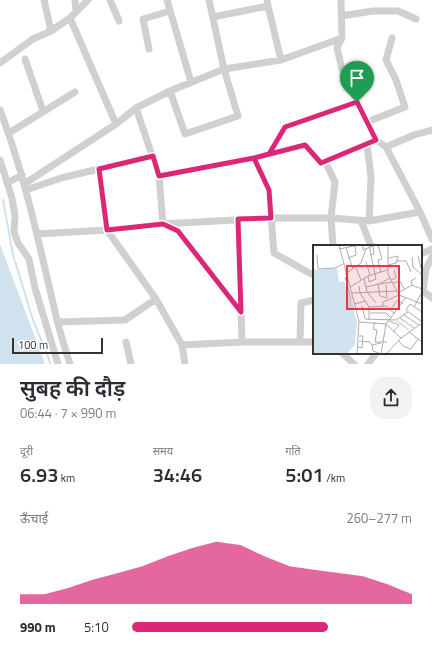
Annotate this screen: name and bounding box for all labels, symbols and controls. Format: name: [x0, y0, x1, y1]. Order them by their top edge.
pin: [340, 61, 374, 102]
icon: arrive: [346, 67, 368, 89]
inset map: [313, 245, 422, 354]
scale bar: [12, 336, 103, 355]
text: 100 m: [18, 337, 48, 353]
text: सुबह की दौड़: [20, 371, 125, 405]
button: share: [370, 377, 412, 419]
text: 06:44 · 7 × 990 m: [20, 403, 116, 423]
text: दूरी: [20, 443, 33, 459]
text: समय: [153, 443, 173, 459]
text: गति: [285, 443, 301, 459]
text: 6.93: [20, 459, 58, 490]
text: 34:46: [153, 459, 202, 490]
text: 5:01: [285, 459, 324, 490]
text: km: [58, 470, 75, 486]
text: /km: [324, 470, 345, 486]
text: ऊँचाई: [20, 508, 48, 528]
text: 260–277 m: [346, 508, 412, 528]
text: 990 m: [20, 617, 56, 637]
text: 5:10: [84, 617, 109, 637]

